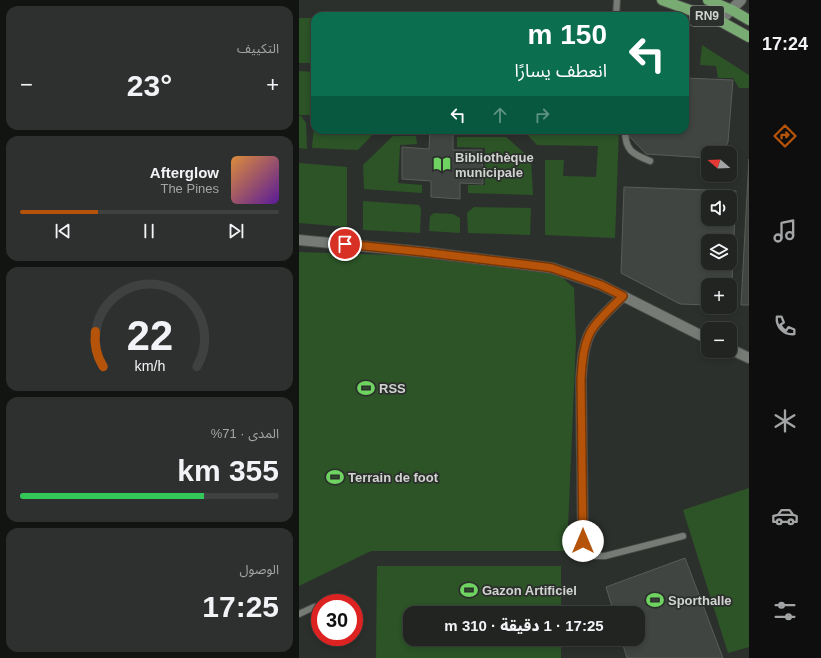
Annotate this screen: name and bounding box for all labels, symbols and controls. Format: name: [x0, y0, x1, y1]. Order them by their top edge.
road number: RN9: [690, 6, 724, 26]
text: 150 m: [528, 19, 607, 50]
icon: left: [621, 28, 673, 80]
text: 17:24: [762, 34, 808, 54]
text: التكييف: [237, 41, 279, 56]
text: انعطف يسارًا: [515, 61, 607, 81]
text: 23°: [127, 69, 172, 102]
text: −: [20, 72, 33, 97]
text: +: [266, 72, 279, 97]
icon: left: [447, 104, 469, 126]
icon: ahead: [489, 104, 511, 126]
icon: right: [531, 104, 553, 126]
icon: directions: [771, 122, 799, 150]
north arrow: [701, 146, 737, 182]
map controls: [701, 146, 737, 358]
place label: Bibliothèque municipale: [455, 150, 534, 180]
library icon: Bibliothèque municipale: [432, 154, 452, 174]
text: Afterglow: [150, 164, 219, 181]
text: The Pines: [160, 181, 219, 196]
button: sound: [701, 190, 737, 226]
icon: music: [771, 217, 799, 245]
icon: previous: [52, 220, 74, 242]
icon: pause: [138, 220, 160, 242]
icon: next: [225, 220, 247, 242]
pin: [328, 227, 362, 261]
icon: arrive: [334, 233, 356, 255]
button: layers: [701, 234, 737, 270]
button: +: [701, 278, 737, 314]
text: 22: [126, 312, 173, 359]
icon: phone: [771, 312, 799, 340]
button: −: [701, 322, 737, 358]
text: km/h: [134, 358, 165, 374]
sports icon: RSS: [356, 378, 376, 398]
place label: RSS: [379, 381, 406, 396]
icon: climate: [771, 407, 799, 435]
text: المدى · 71%: [211, 426, 279, 441]
text: 355 km: [177, 454, 279, 487]
sports icon: Terrain de foot: [325, 467, 345, 487]
place label: Terrain de foot: [348, 470, 439, 485]
icon: car: [771, 502, 799, 530]
position arrow: [562, 520, 604, 562]
text: الوصول: [239, 562, 279, 577]
sports icon: Gazon Artificiel: [459, 580, 479, 600]
place label: Gazon Artificiel: [482, 583, 577, 598]
text: 17:25: [202, 590, 279, 623]
sports icon: Sporthalle: [645, 590, 665, 610]
place label: Sporthalle: [668, 593, 732, 608]
speed limit sign: 30: [311, 594, 363, 646]
icon: filters: [771, 597, 799, 625]
text: 17:25 · 1 دقيقة · 310 m: [444, 617, 604, 634]

